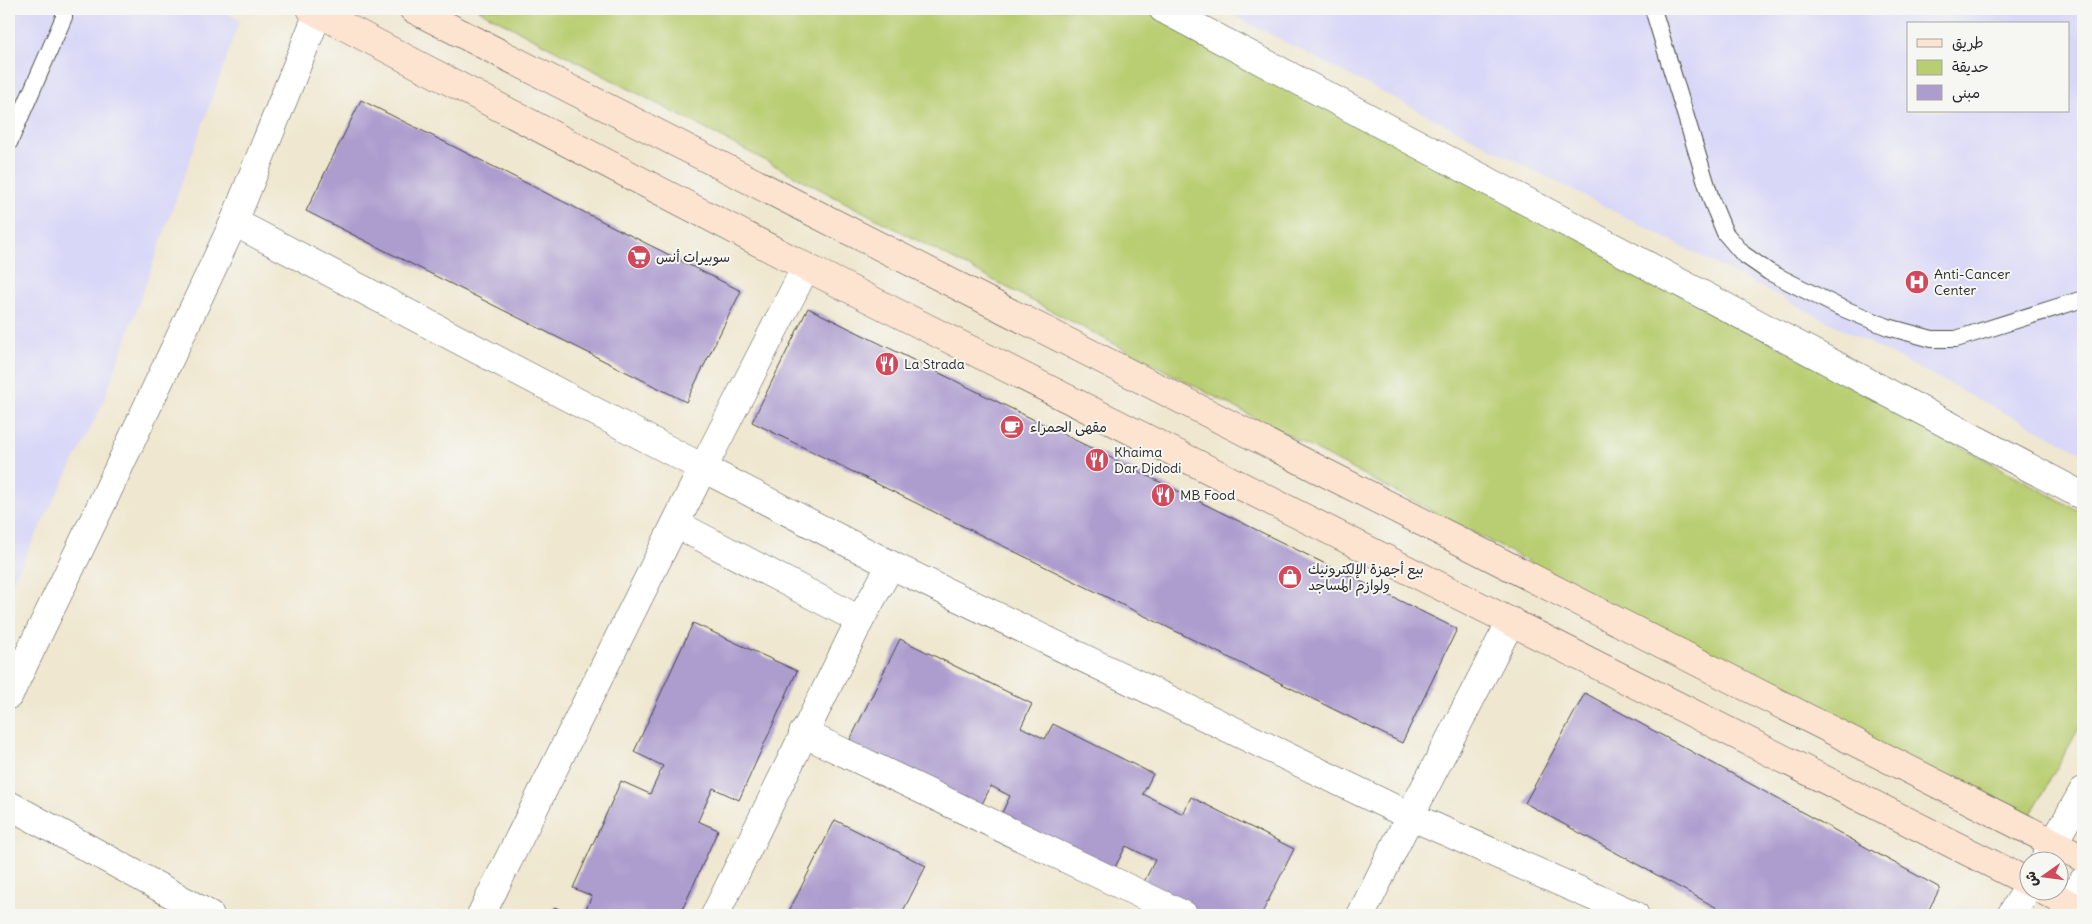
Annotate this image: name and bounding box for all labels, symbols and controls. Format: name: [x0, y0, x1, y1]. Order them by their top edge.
legend: [1907, 22, 2070, 112]
text: طريق: [1952, 33, 1984, 52]
text: حديقة: [1952, 57, 1989, 76]
text: مبنى: [1952, 83, 1980, 103]
supermarket icon: سوبيرات أنس: [626, 244, 652, 270]
place label: سوبيرات أنس: [656, 248, 730, 266]
place label: Anti-Cancer Center: [1934, 265, 2010, 299]
hospital icon: Anti-Cancer Center: [1904, 269, 1930, 295]
restaurant icon: La Strada: [874, 351, 900, 377]
place label: La Strada: [904, 355, 965, 373]
cafe icon: مقهى الحمراء: [999, 414, 1025, 440]
place label: مقهى الحمراء: [1030, 418, 1107, 436]
place label: Khaima Dar Djdodi: [1114, 443, 1181, 477]
restaurant icon: Khaima Dar Djdodi: [1084, 447, 1110, 473]
restaurant icon: MB Food: [1150, 482, 1176, 508]
place label: MB Food: [1180, 486, 1235, 504]
place label: بيع أجهزة الإلكترونيك ولوازم المساجد: [1308, 560, 1424, 597]
shop icon: بيع أجهزة الإلكترونيك ولوازم المساجد: [1277, 564, 1303, 590]
north arrow: [2020, 852, 2070, 902]
text: ش: [2021, 869, 2042, 889]

